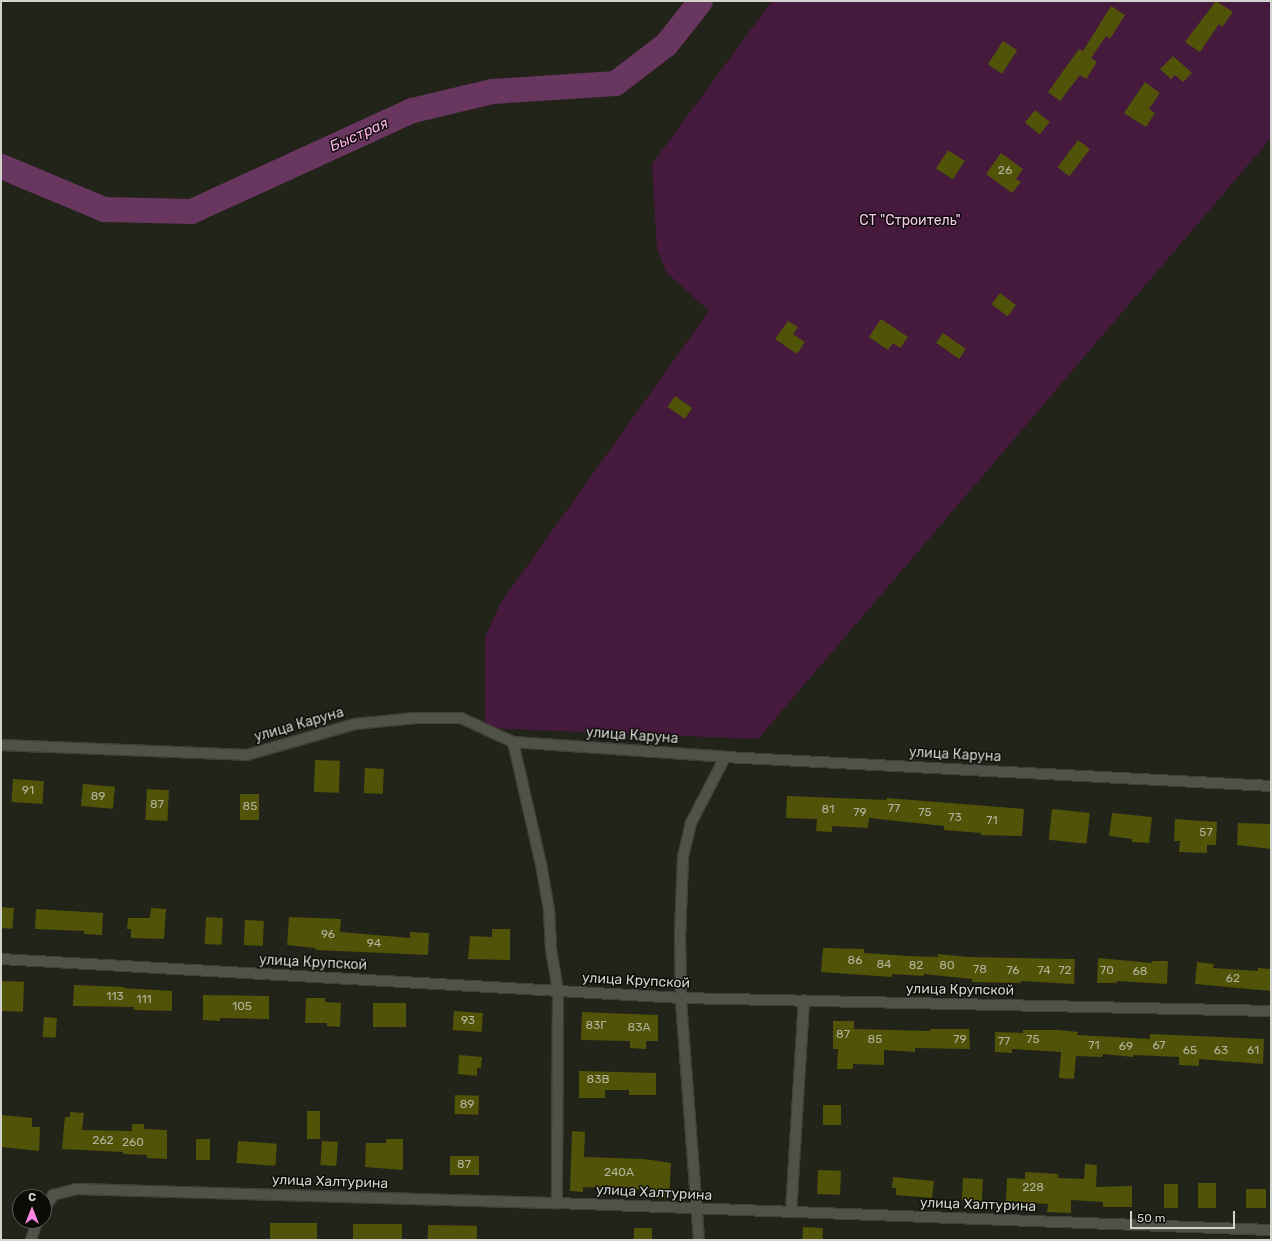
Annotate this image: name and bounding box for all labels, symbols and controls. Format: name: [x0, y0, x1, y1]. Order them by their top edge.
water label: Быстрая: [327, 114, 391, 156]
house number: 26: [998, 164, 1012, 178]
park label: СТ "Строитель": [859, 213, 961, 229]
street label: улица Каруна: [252, 704, 346, 746]
street label: улица Каруна: [585, 724, 679, 748]
street label: улица Каруна: [908, 744, 1002, 766]
house number: 91: [22, 784, 34, 798]
house number: 89: [91, 790, 105, 804]
house number: 87: [150, 798, 164, 812]
house number: 85: [243, 800, 257, 814]
house number: 77: [888, 802, 900, 816]
house number: 81: [822, 803, 834, 817]
house number: 79: [853, 806, 867, 820]
house number: 75: [918, 806, 932, 820]
house number: 73: [948, 811, 962, 825]
house number: 71: [986, 814, 998, 828]
house number: 57: [1199, 826, 1213, 840]
house number: 96: [321, 928, 335, 942]
house number: 94: [367, 937, 381, 951]
street label: улица Крупской: [259, 952, 367, 974]
house number: 86: [848, 954, 862, 968]
house number: 84: [876, 958, 892, 972]
house number: 82: [909, 959, 923, 973]
house number: 80: [939, 959, 955, 973]
house number: 78: [973, 963, 987, 977]
house number: 76: [1006, 964, 1020, 978]
house number: 74: [1037, 964, 1051, 978]
house number: 72: [1058, 964, 1072, 978]
house number: 70: [1100, 964, 1114, 978]
house number: 68: [1133, 965, 1147, 979]
street label: улица Крупской: [582, 970, 690, 992]
house number: 62: [1226, 972, 1240, 986]
street label: улица Крупской: [906, 981, 1014, 999]
house number: 113: [106, 990, 124, 1004]
house number: 111: [136, 993, 152, 1007]
house number: 105: [232, 1000, 252, 1014]
house number: 93: [461, 1014, 475, 1028]
house number: 83Г: [585, 1019, 607, 1033]
house number: 83А: [628, 1021, 650, 1035]
house number: 87: [836, 1028, 850, 1042]
house number: 85: [868, 1033, 882, 1047]
house number: 79: [953, 1033, 967, 1047]
house number: 75: [1026, 1033, 1040, 1047]
house number: 77: [998, 1035, 1010, 1049]
house number: 71: [1088, 1039, 1100, 1053]
house number: 67: [1152, 1039, 1166, 1053]
house number: 69: [1119, 1040, 1133, 1054]
house number: 65: [1183, 1044, 1197, 1058]
house number: 63: [1214, 1044, 1228, 1058]
house number: 61: [1247, 1044, 1259, 1058]
house number: 83В: [587, 1073, 609, 1087]
house number: 89: [460, 1098, 474, 1112]
house number: 262: [92, 1134, 114, 1148]
house number: 260: [122, 1136, 144, 1150]
house number: 87: [457, 1158, 471, 1172]
house number: 240А: [604, 1166, 634, 1180]
street label: улица Халтурина: [272, 1172, 388, 1192]
house number: 228: [1022, 1181, 1044, 1195]
street label: улица Халтурина: [595, 1182, 713, 1204]
north arrow: [12, 1189, 52, 1229]
text: С: [28, 1191, 36, 1204]
street label: улица Халтурина: [920, 1195, 1036, 1215]
scale bar: [1132, 1203, 1237, 1229]
text: 50 m: [1137, 1211, 1165, 1225]

